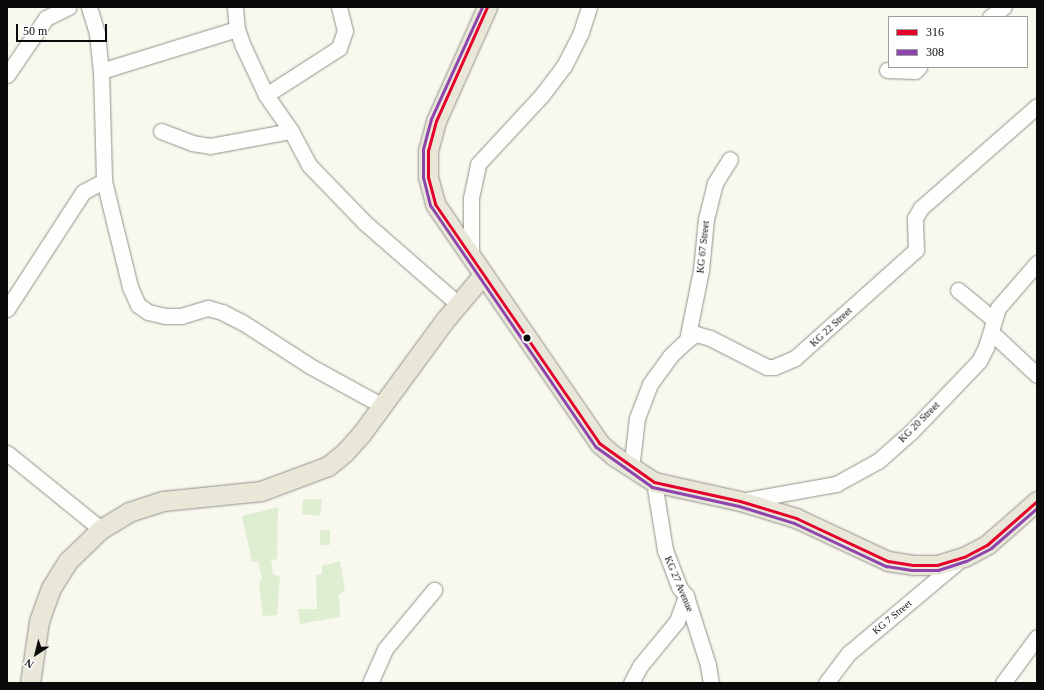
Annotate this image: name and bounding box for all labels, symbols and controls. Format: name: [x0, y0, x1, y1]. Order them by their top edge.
scale bar: [18, 16, 109, 42]
legend: [888, 16, 1028, 68]
text: 50 m: [23, 24, 47, 38]
text: 316: [926, 25, 944, 39]
text: 308: [926, 45, 944, 59]
street label: KG 67 Street: [694, 220, 712, 274]
street label: KG 22 Street: [808, 305, 854, 349]
unlabelled marker: [522, 333, 532, 343]
street label: KG 20 Street: [896, 399, 942, 445]
street label: KG 27 Avenue: [662, 554, 696, 614]
street label: KG 7 Street: [870, 597, 914, 637]
north arrow: [16, 634, 56, 674]
text: N: [22, 657, 36, 671]

